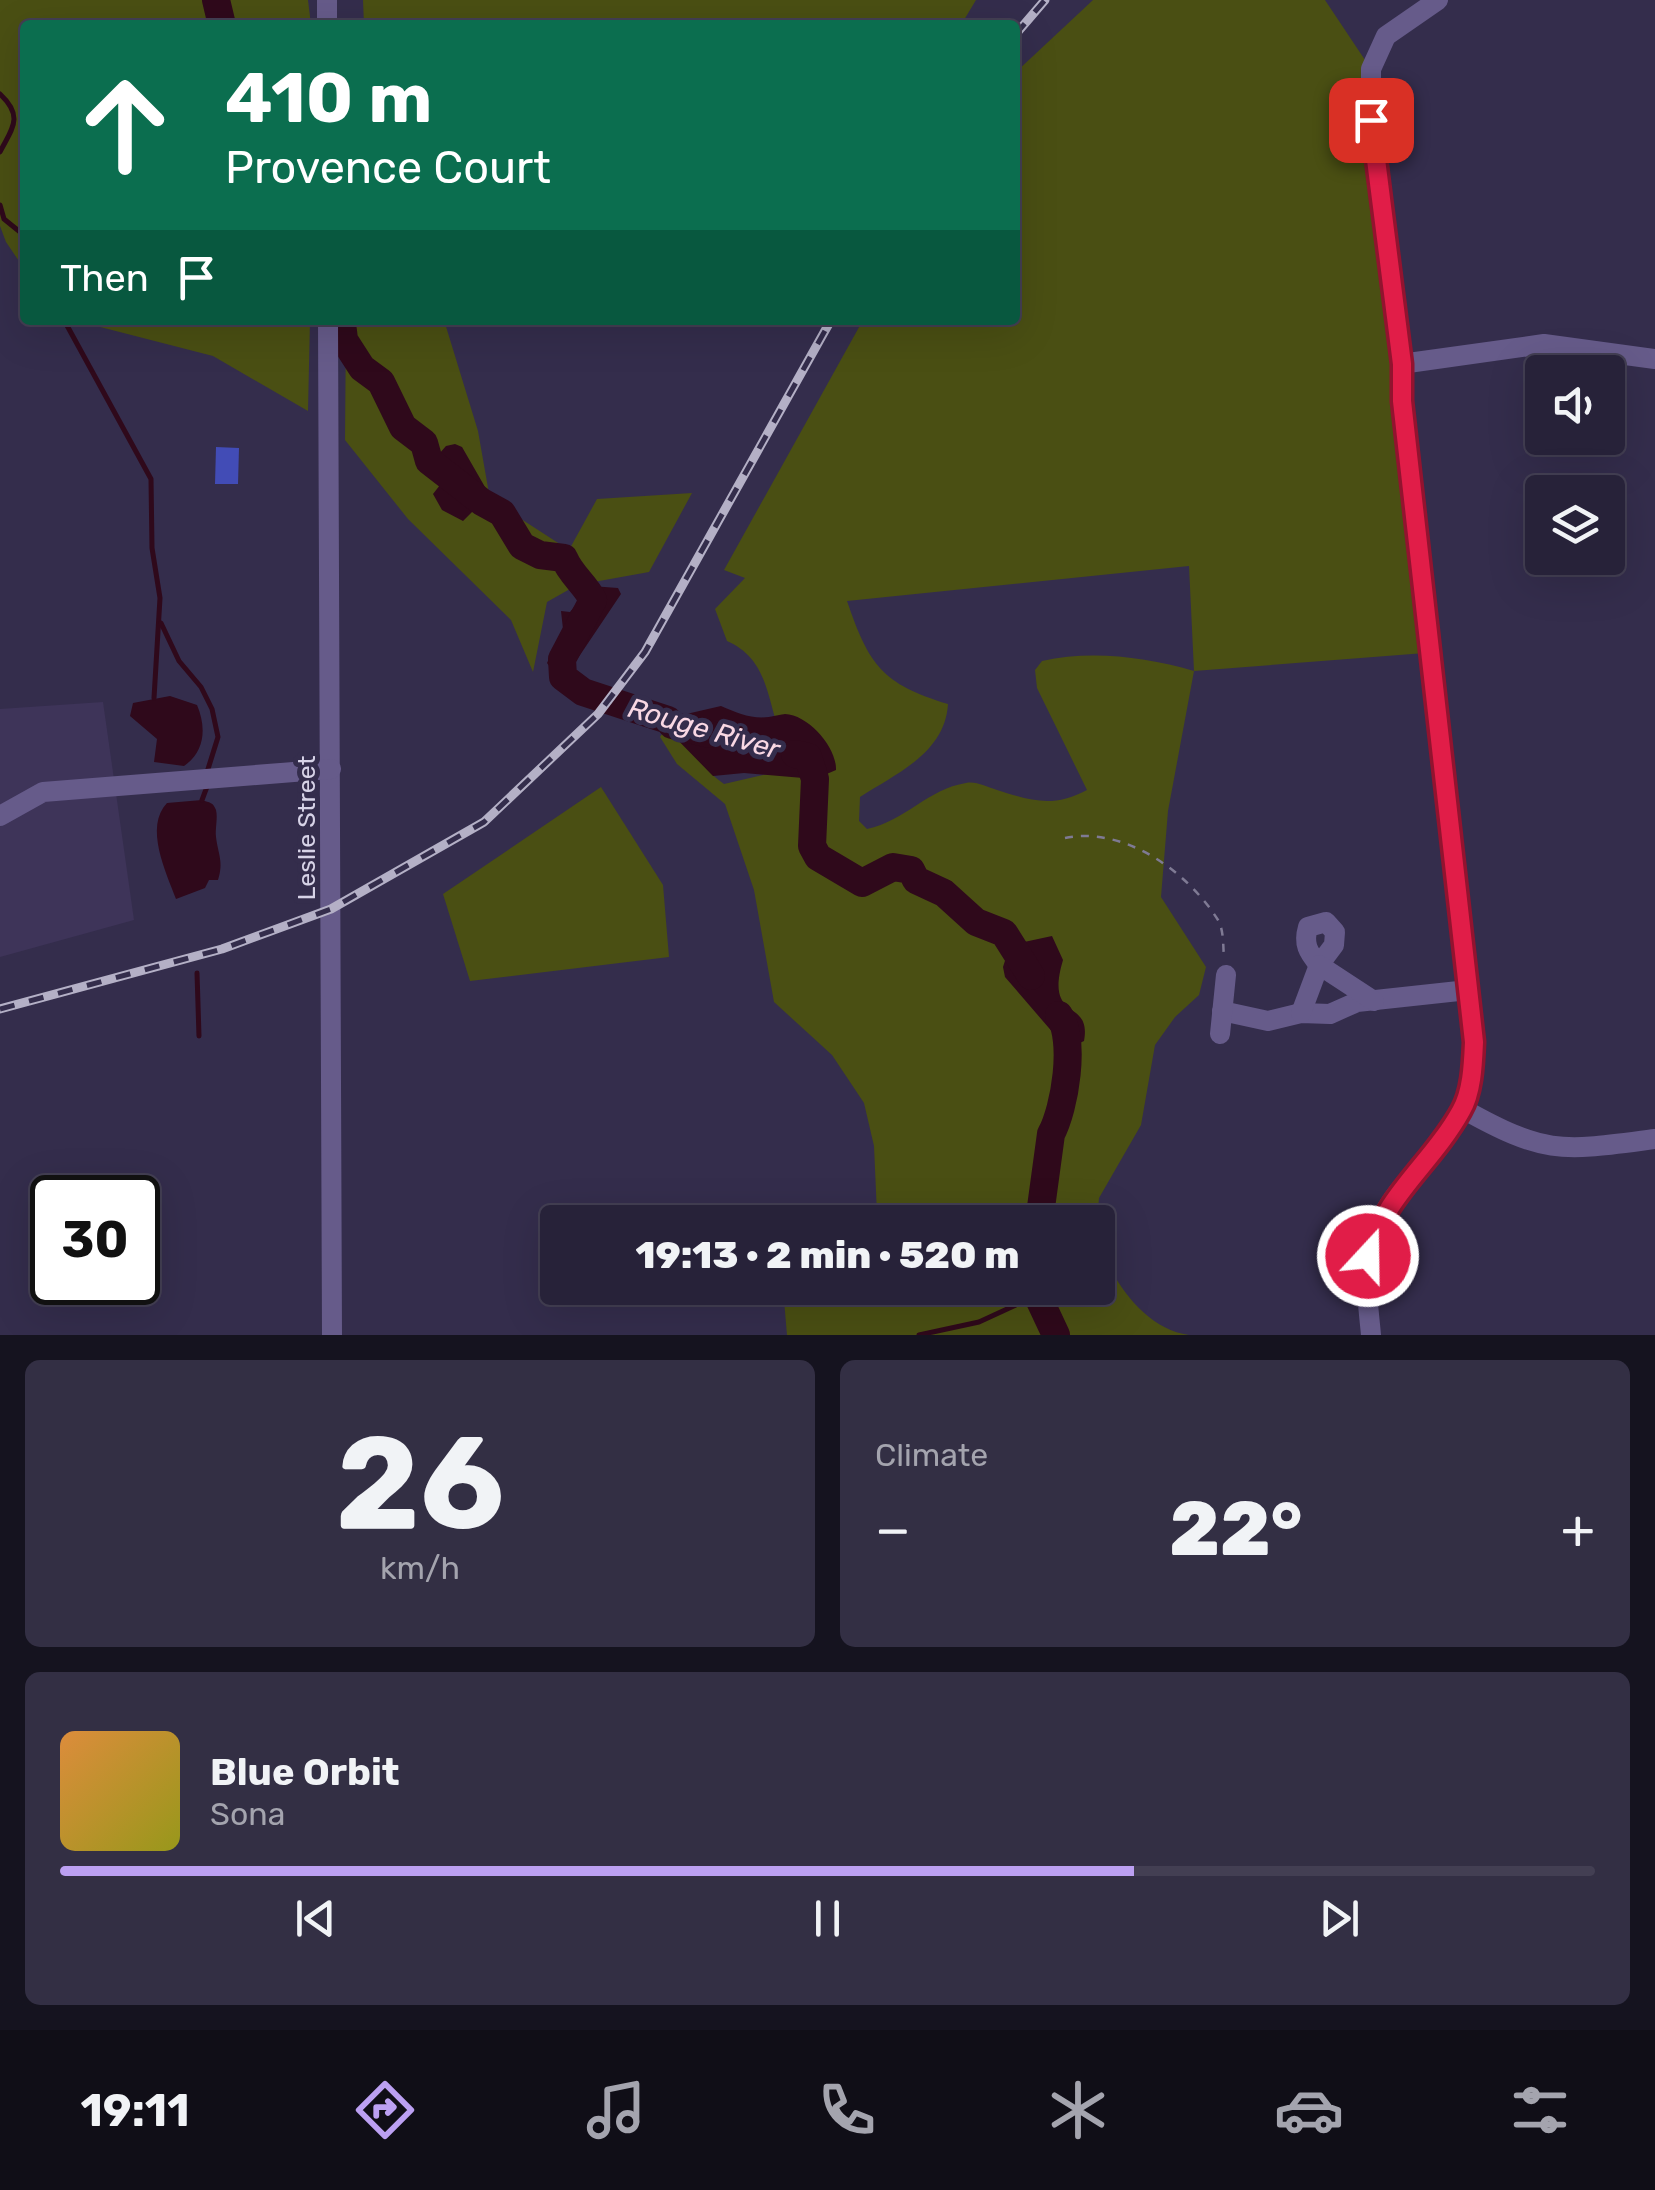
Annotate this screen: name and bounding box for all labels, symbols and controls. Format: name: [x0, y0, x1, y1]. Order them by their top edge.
text: 410 m: [225, 57, 433, 140]
icon: ahead: [60, 60, 190, 190]
pin: [1329, 78, 1414, 163]
icon: arrive: [1344, 93, 1399, 148]
text: Provence Court: [225, 141, 551, 194]
icon: arrive: [169, 250, 224, 305]
text: Then: [60, 255, 149, 301]
map controls: [1525, 355, 1625, 575]
button: sound: [1525, 355, 1625, 455]
button: layers: [1525, 475, 1625, 575]
water label: Rouge River: [624, 691, 785, 766]
street label: Leslie Street: [292, 755, 321, 901]
speed limit sign: 30: [30, 1175, 160, 1305]
position arrow: [1316, 1204, 1420, 1308]
text: 19:13 · 2 min · 520 m: [636, 1232, 1019, 1278]
text: 26: [335, 1406, 505, 1561]
text: Climate: [875, 1436, 988, 1474]
text: 22°: [1169, 1485, 1302, 1574]
text: −: [875, 1497, 911, 1562]
text: +: [1561, 1497, 1595, 1562]
text: km/h: [380, 1549, 460, 1587]
text: Blue Orbit: [210, 1749, 400, 1795]
text: Sona: [210, 1795, 285, 1833]
icon: previous: [288, 1891, 343, 1946]
icon: pause: [800, 1891, 855, 1946]
icon: next: [1312, 1891, 1367, 1946]
icon: directions: [350, 2075, 420, 2145]
icon: music: [581, 2075, 651, 2145]
icon: phone: [812, 2075, 882, 2145]
icon: climate: [1043, 2075, 1113, 2145]
icon: car: [1274, 2075, 1344, 2145]
icon: filters: [1505, 2075, 1575, 2145]
text: 19:11: [80, 2084, 190, 2137]

